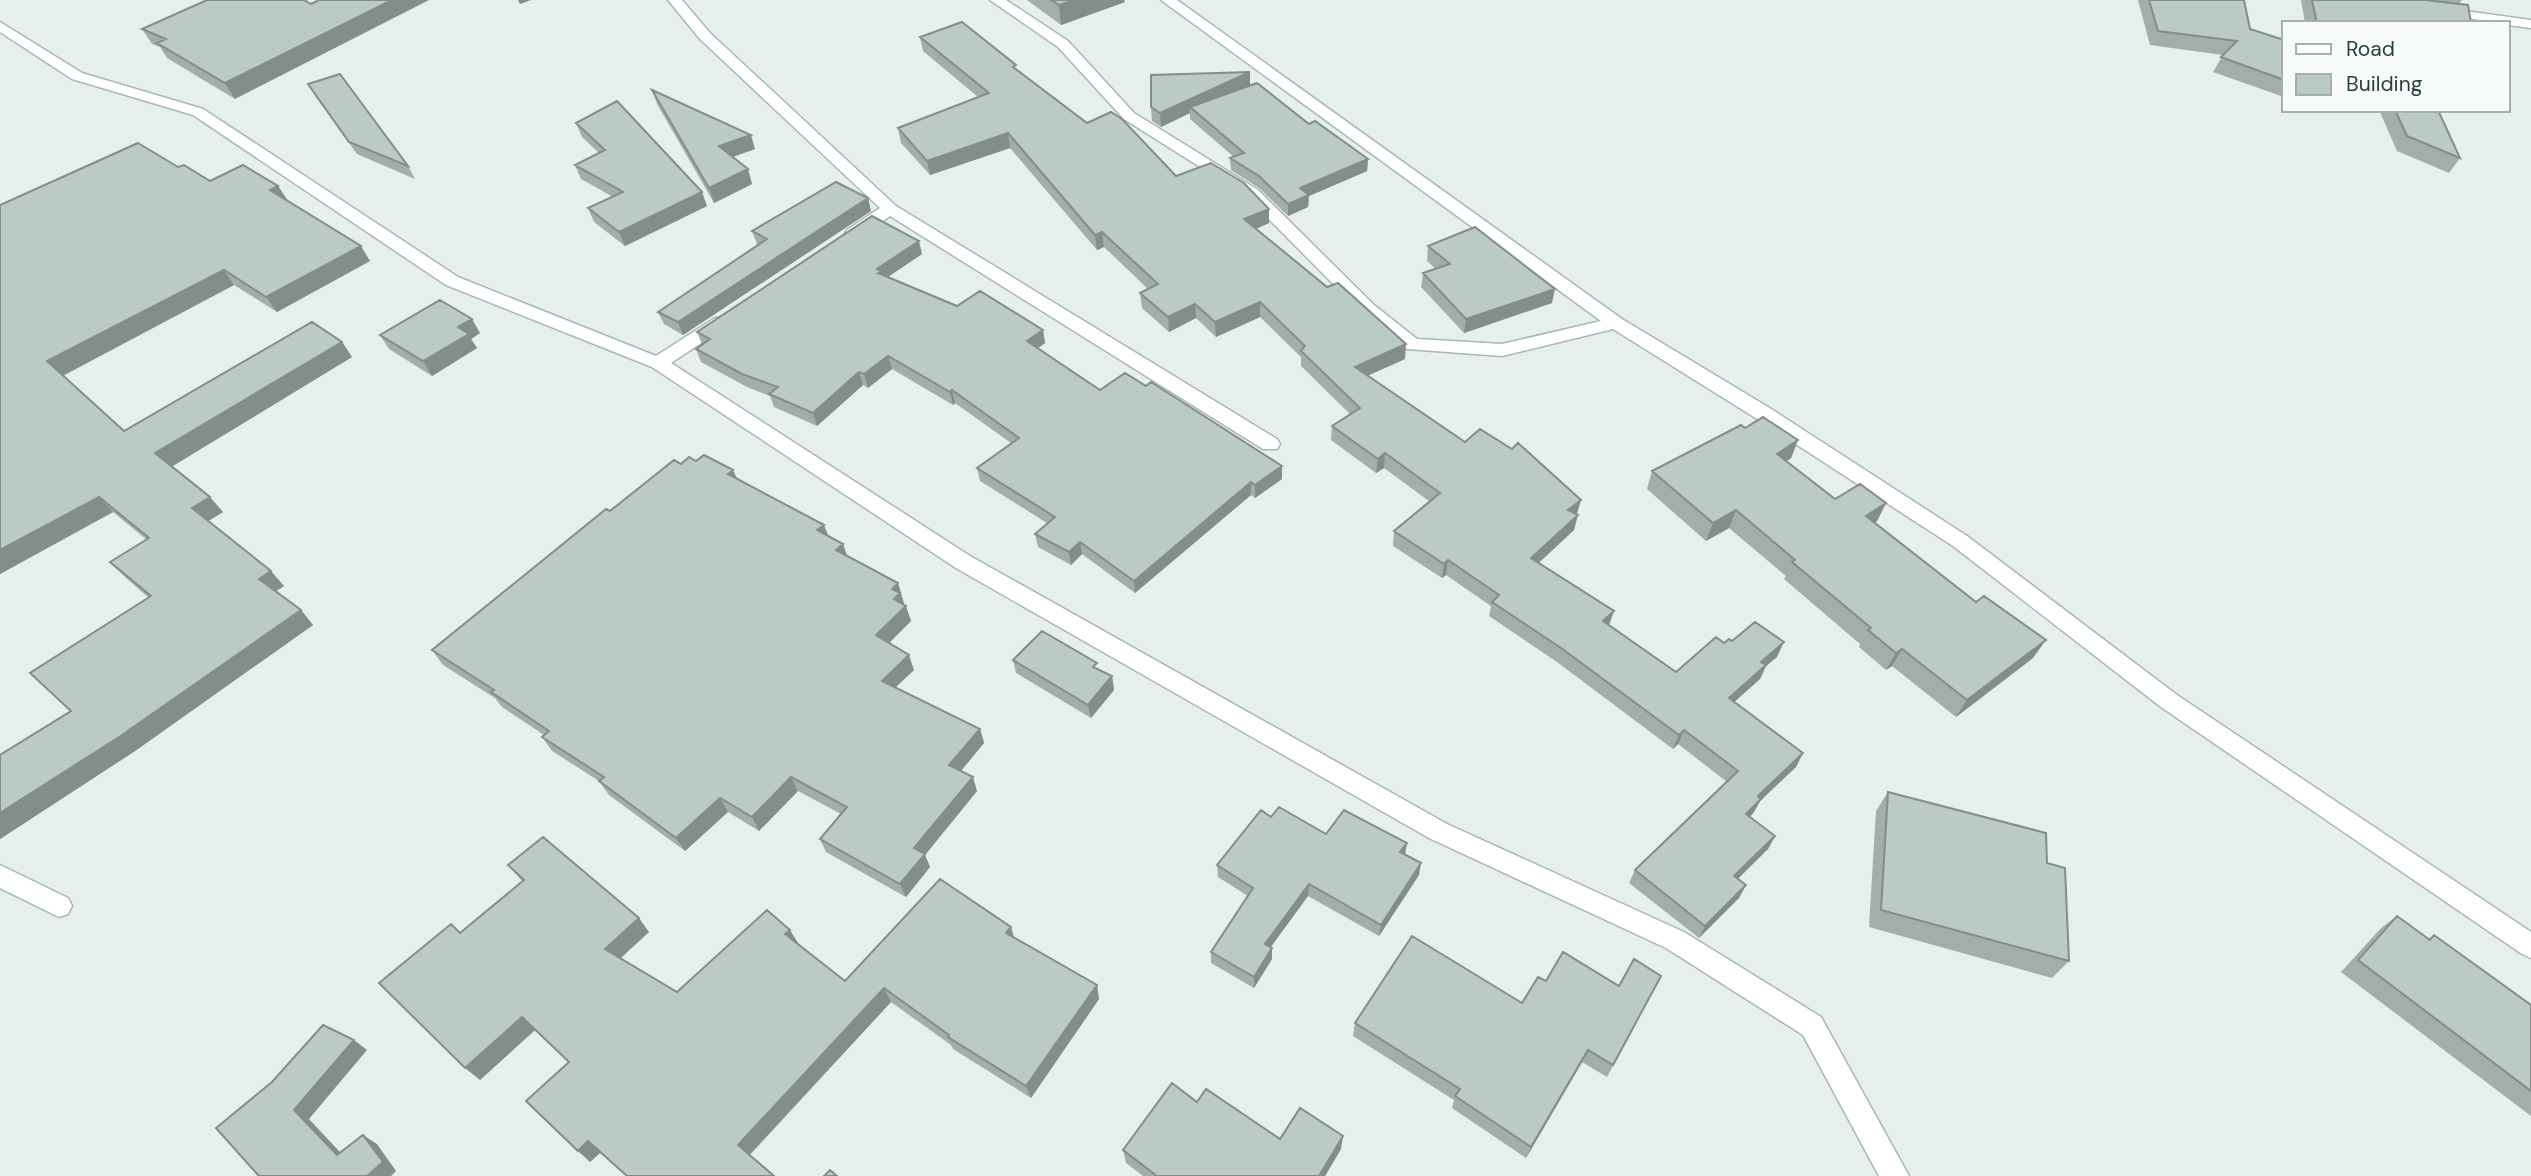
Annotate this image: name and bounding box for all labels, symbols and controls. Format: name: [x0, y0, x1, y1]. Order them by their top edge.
legend: [2282, 21, 2510, 112]
text: Road: [2346, 35, 2395, 63]
text: Building: [2346, 70, 2423, 98]

